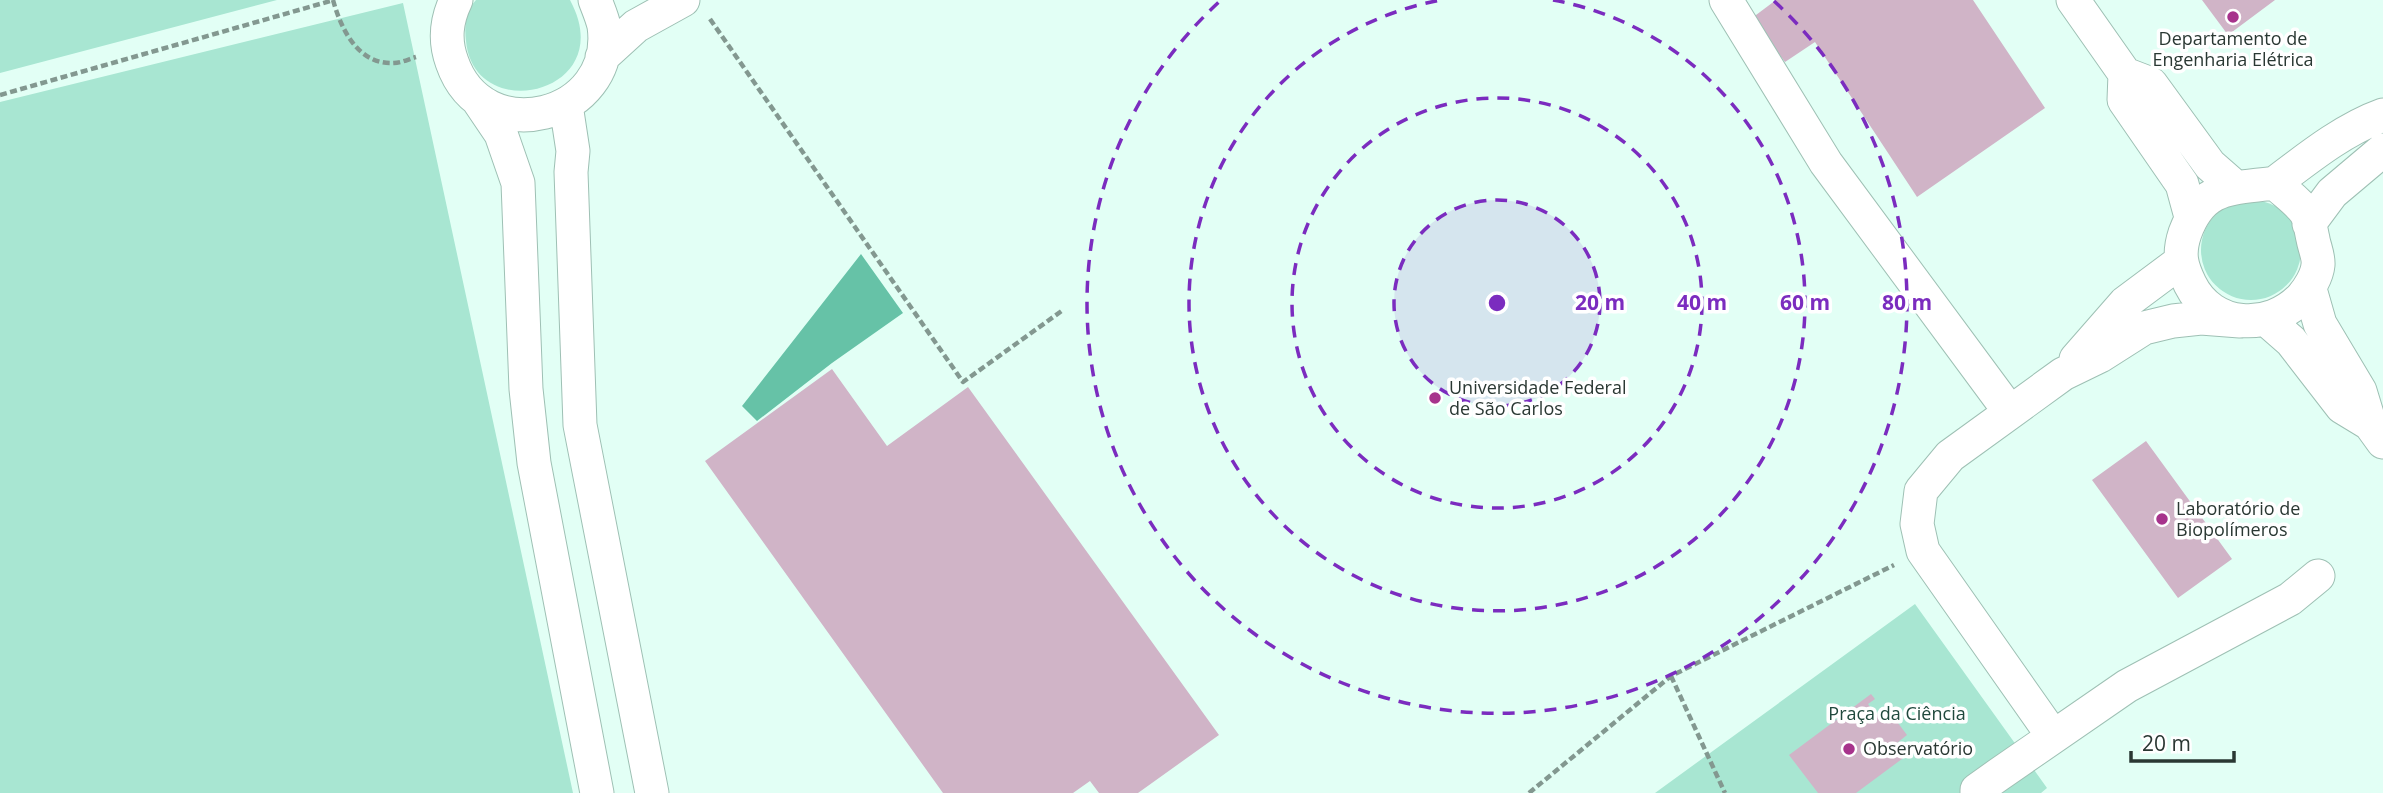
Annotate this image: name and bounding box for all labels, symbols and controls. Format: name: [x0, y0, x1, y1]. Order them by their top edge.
marker: Departamento de Engenharia Elétrica: [2225, 9, 2241, 25]
place label: Departamento de Engenharia Elétrica: [2152, 26, 2314, 71]
text: 20 m: [1575, 288, 1625, 316]
text: 40 m: [1677, 288, 1727, 316]
text: 60 m: [1780, 288, 1830, 316]
text: 80 m: [1882, 288, 1932, 316]
centre of rings: [1485, 291, 1509, 315]
place label: Universidade Federal de São Carlos: [1449, 375, 1627, 420]
marker: Universidade Federal de São Carlos: [1427, 390, 1443, 406]
place label: Laboratório de Biopolímeros: [2176, 496, 2300, 541]
marker: Laboratório de Biopolímeros: [2154, 511, 2170, 527]
park label: Praça da Ciência: [1828, 701, 1966, 725]
scale bar: [2131, 720, 2234, 764]
text: 20 m: [2142, 729, 2191, 757]
place label: Observatório: [1863, 736, 1973, 760]
marker: Observatório: [1841, 741, 1857, 757]

